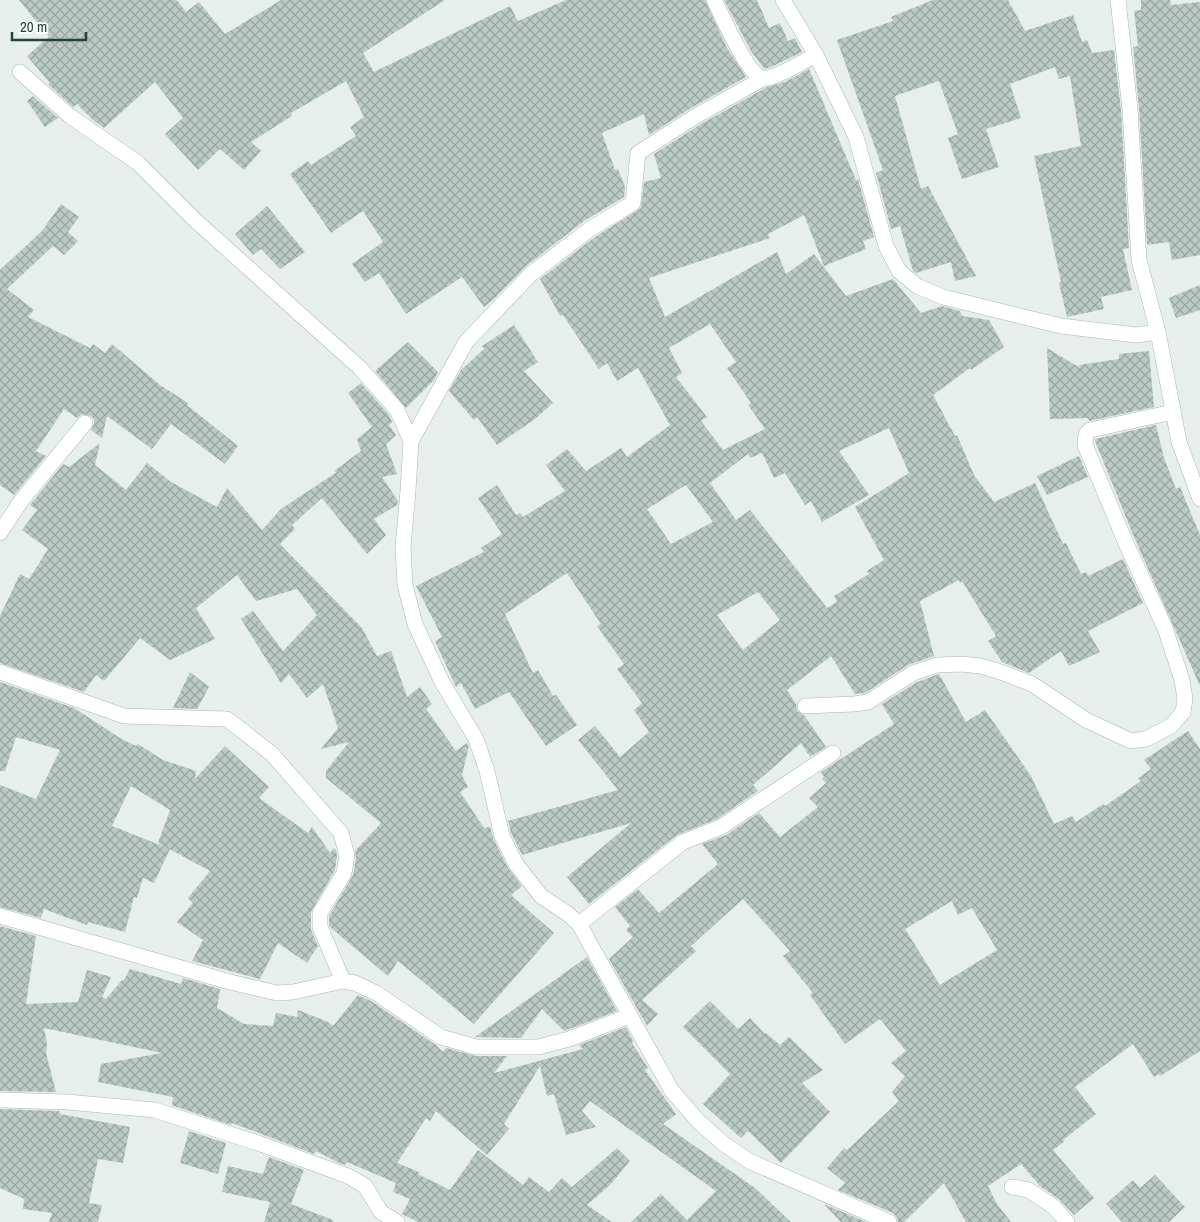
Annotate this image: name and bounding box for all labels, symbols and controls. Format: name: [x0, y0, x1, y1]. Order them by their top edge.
scale bar: [12, 10, 86, 42]
text: 20 m: [20, 16, 47, 37]

